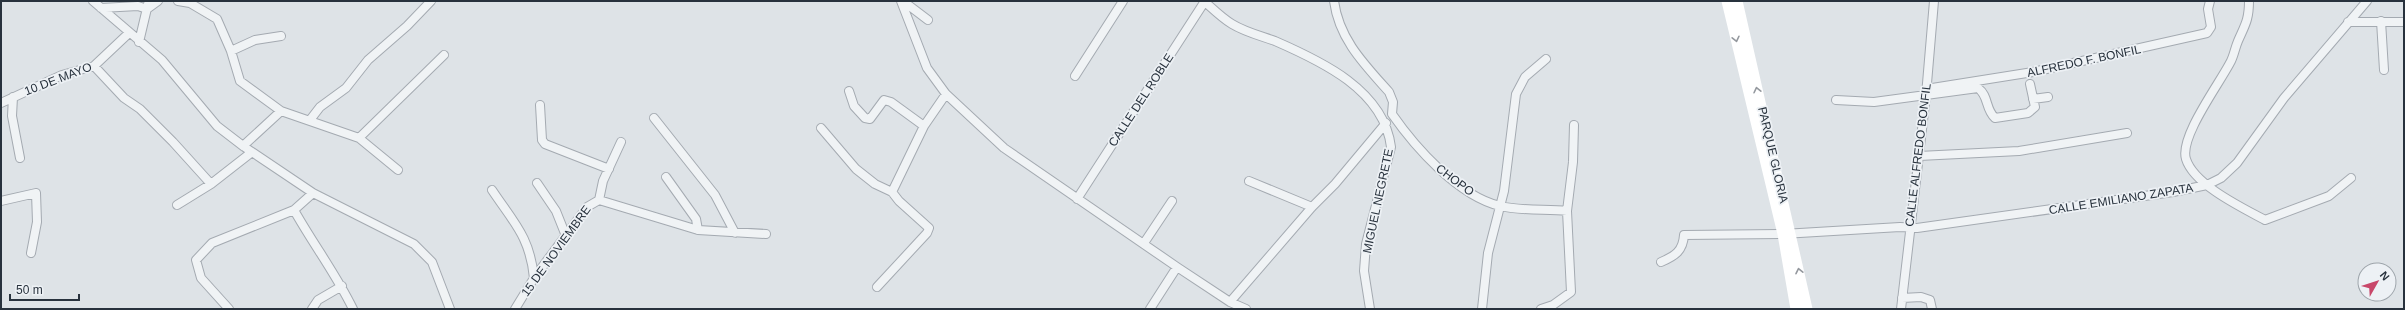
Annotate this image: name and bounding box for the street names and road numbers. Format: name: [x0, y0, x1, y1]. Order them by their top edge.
street label: ALFREDO F. BONFIL: [2026, 42, 2143, 80]
street label: CALLE DEL ROBLE: [1106, 51, 1176, 149]
street label: 10 DE MAYO: [22, 60, 94, 98]
street label: CALLE ALFREDO BONFIL: [1902, 82, 1934, 227]
street label: PARQUE GLORIA: [1755, 105, 1791, 205]
street label: MIGUEL NEGRETE: [1360, 147, 1396, 255]
street label: CHOPO: [1433, 161, 1477, 199]
street label: CALLE EMILIANO ZAPATA: [2048, 181, 2194, 217]
street label: 15 DE NOVIEMBRE: [518, 203, 594, 299]

